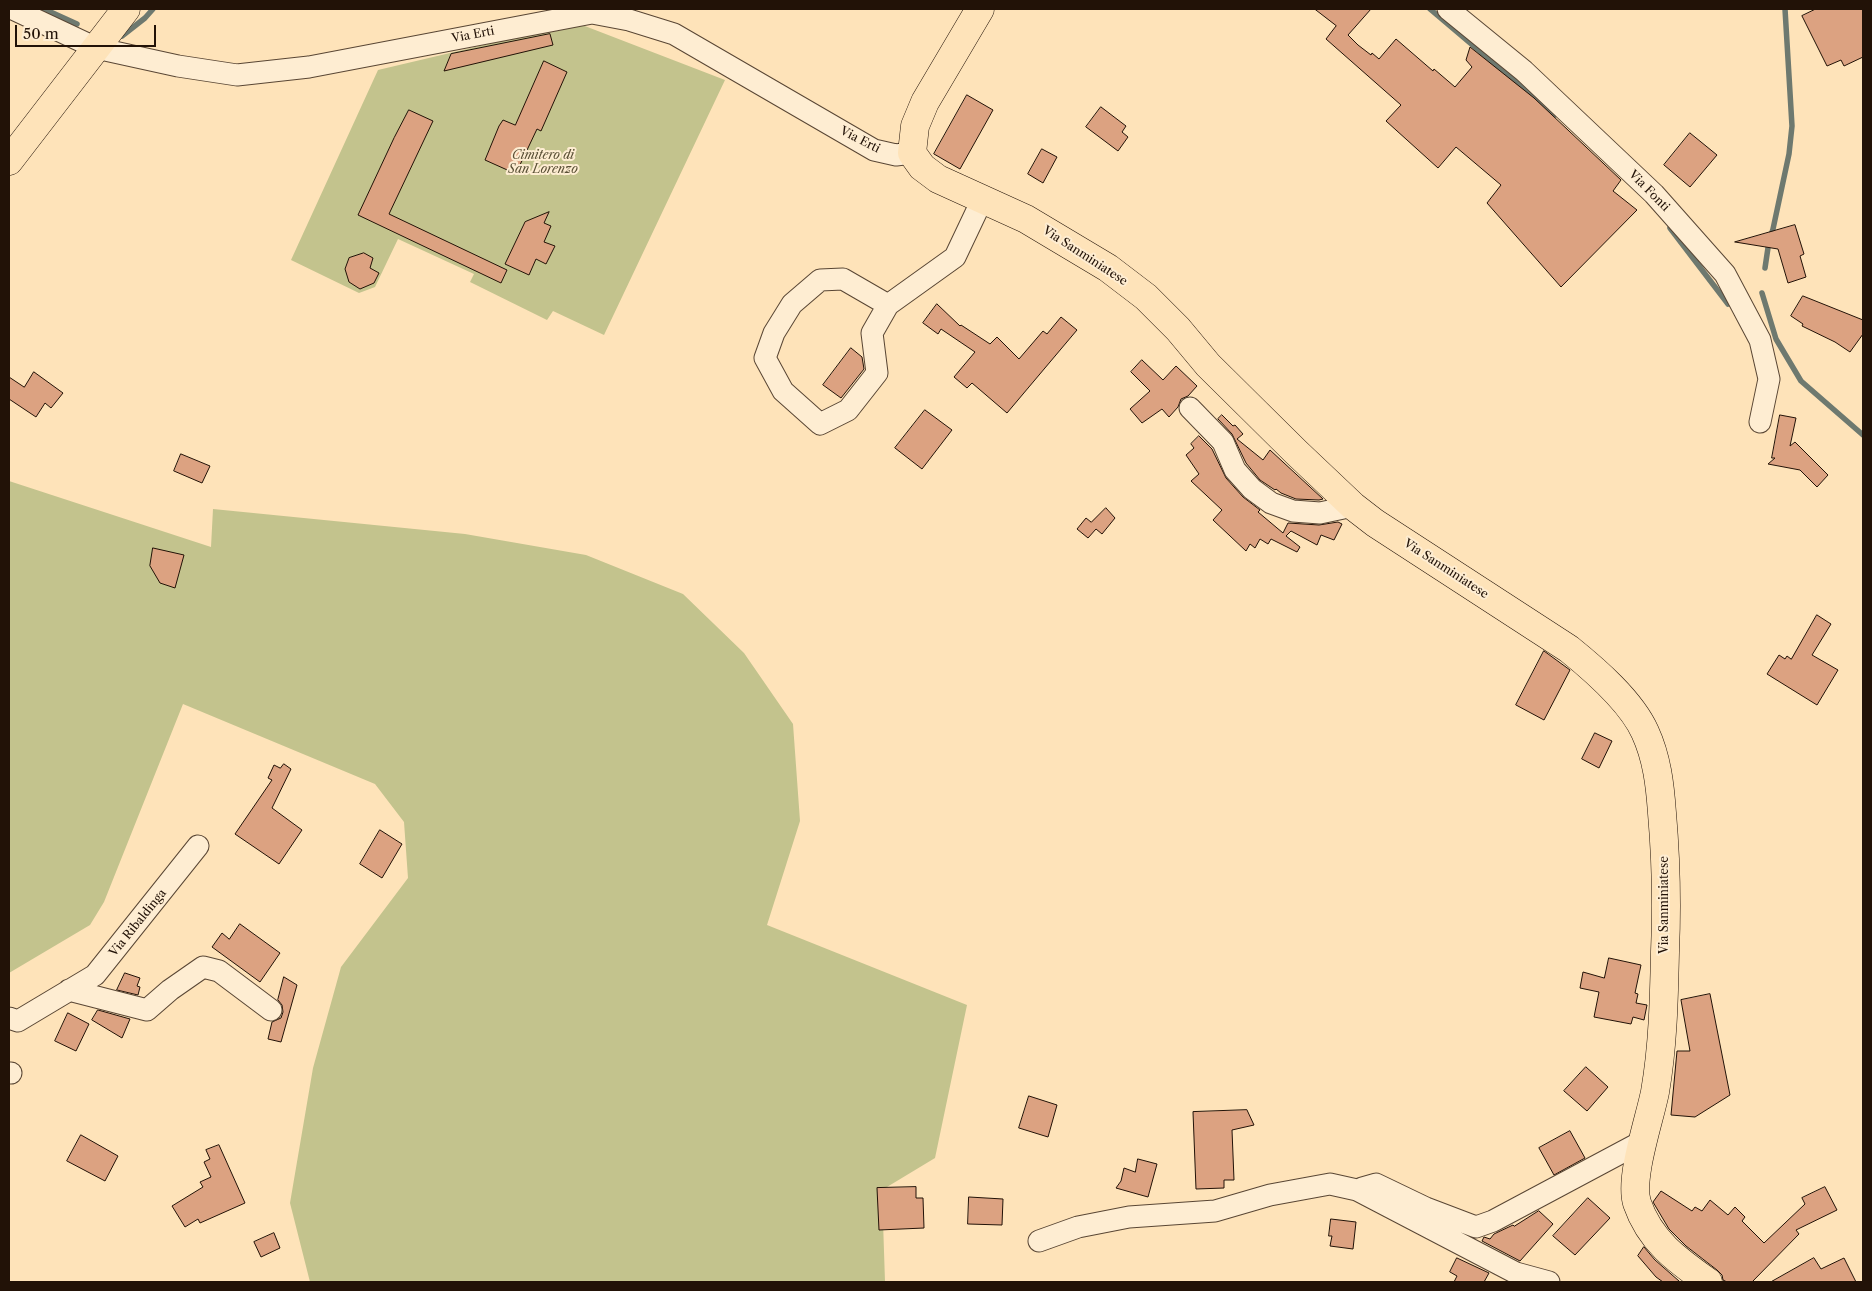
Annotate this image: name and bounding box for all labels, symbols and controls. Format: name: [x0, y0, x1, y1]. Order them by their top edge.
scale bar: [18, 15, 159, 47]
text: 50 m: [23, 24, 59, 43]
street label: Via Erti: [450, 24, 496, 46]
street label: Via Erti: [838, 124, 882, 156]
park label: Cimitero di San Lorenzo: [508, 149, 578, 177]
street label: Via Fonti: [1626, 168, 1672, 214]
street label: Via Sanminiatese: [1040, 223, 1130, 289]
street label: Via Sanminiatese: [1401, 536, 1491, 602]
street label: Via Sanminiatese: [1658, 856, 1672, 954]
street label: Via Ribaldinga: [106, 886, 170, 960]

